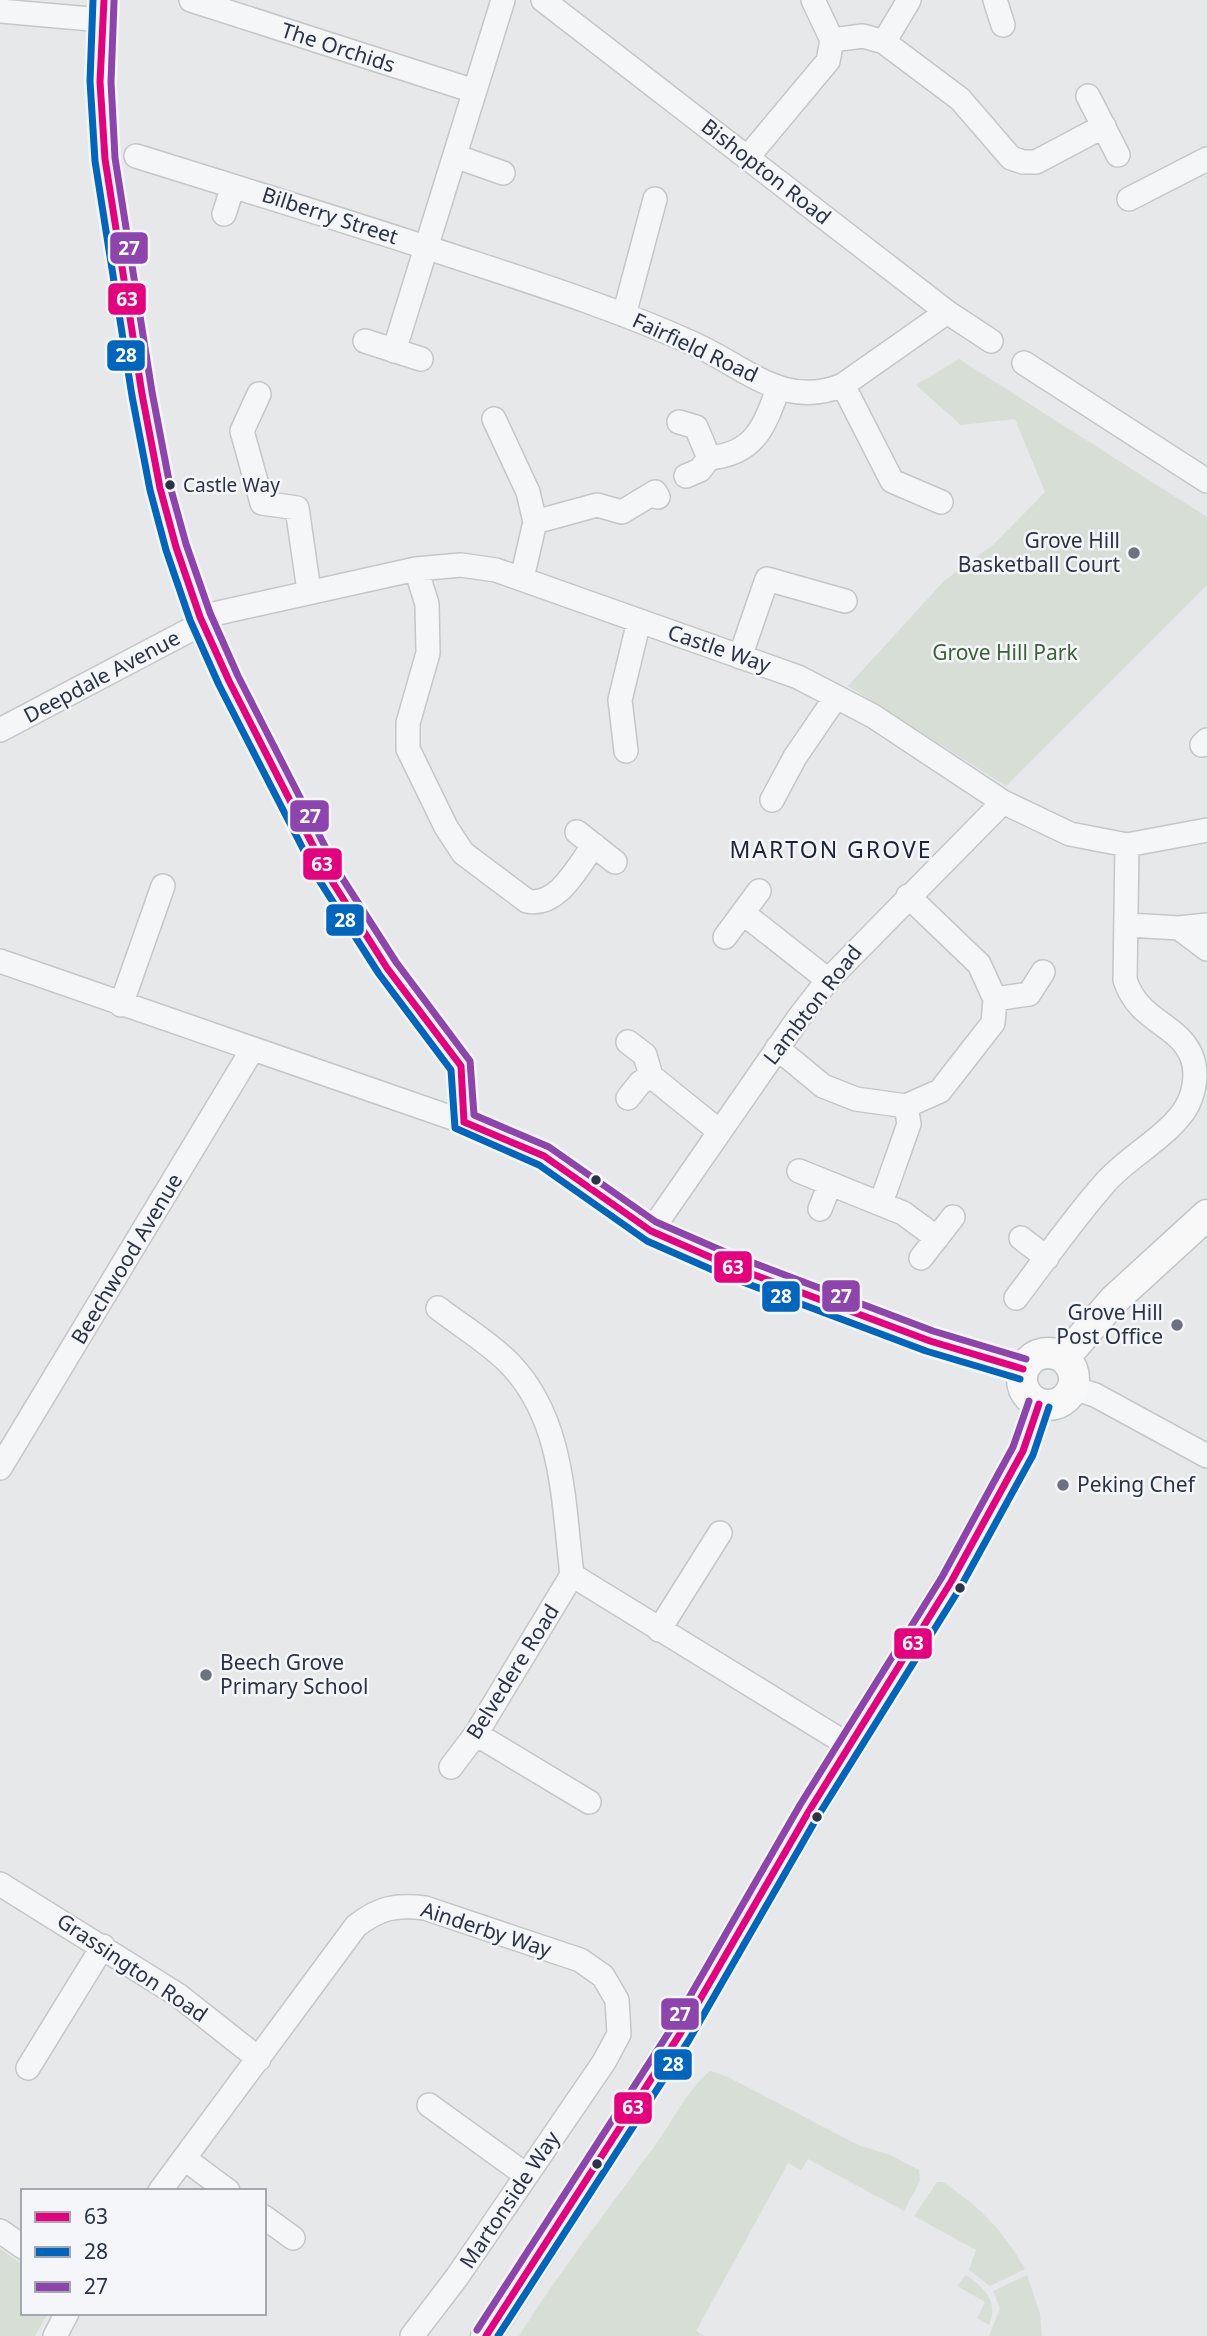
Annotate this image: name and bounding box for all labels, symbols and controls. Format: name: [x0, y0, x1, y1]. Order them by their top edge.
street label: The Orchids: [278, 15, 399, 79]
street label: Bishopton Road: [696, 112, 837, 231]
street label: Bilberry Street: [259, 180, 402, 250]
line badge: 27: [109, 231, 149, 265]
text: 27: [118, 235, 140, 261]
line badge: 63: [107, 282, 147, 316]
text: 63: [116, 286, 138, 312]
street label: Fairfield Road: [628, 306, 763, 388]
line badge: 28: [106, 339, 146, 372]
text: 28: [115, 342, 137, 368]
place label: Castle Way: [183, 472, 280, 498]
marker: Castle Way: [163, 478, 177, 492]
place label: Grove Hill Basketball Court: [958, 526, 1120, 578]
marker: Grove Hill Basketball Court: [1126, 545, 1142, 561]
street label: Castle Way: [664, 617, 775, 679]
street label: Deepdale Avenue: [19, 623, 185, 729]
park label: Grove Hill Park: [932, 638, 1079, 666]
line badge: 27: [289, 799, 330, 833]
text: 27: [299, 803, 321, 829]
district label: MARTON GROVE: [730, 833, 933, 865]
line badge: 63: [302, 847, 343, 881]
text: 63: [311, 851, 333, 877]
line badge: 28: [325, 903, 365, 937]
text: 28: [334, 907, 356, 933]
street label: Lambton Road: [757, 939, 868, 1070]
street label: Beechwood Avenue: [64, 1168, 188, 1349]
unlabelled marker: [589, 1173, 603, 1187]
line badge: 63: [713, 1250, 753, 1284]
text: 63: [722, 1254, 744, 1280]
line badge: 27: [821, 1279, 861, 1313]
line badge: 28: [761, 1280, 801, 1313]
text: 28: [770, 1283, 792, 1309]
text: 27: [830, 1283, 852, 1309]
place label: Grove Hill Post Office: [1056, 1298, 1163, 1350]
marker: Grove Hill Post Office: [1169, 1317, 1185, 1333]
place label: Peking Chef: [1077, 1470, 1197, 1498]
marker: Peking Chef: [1055, 1477, 1071, 1493]
unlabelled marker: [953, 1581, 967, 1595]
street label: Belvedere Road: [459, 1599, 565, 1744]
line badge: 63: [893, 1627, 933, 1660]
text: 63: [902, 1630, 924, 1656]
place label: Beech Grove Primary School: [220, 1648, 368, 1700]
marker: Beech Grove Primary School: [198, 1667, 214, 1683]
unlabelled marker: [810, 1810, 824, 1824]
street label: Ainderby Way: [418, 1895, 555, 1963]
street label: Grassington Road: [52, 1906, 213, 2028]
line badge: 27: [660, 1997, 700, 2031]
text: 27: [669, 2001, 691, 2027]
line badge: 28: [653, 2048, 693, 2081]
text: 28: [662, 2051, 684, 2077]
line badge: 63: [613, 2091, 653, 2125]
text: 63: [622, 2094, 644, 2120]
street label: Martonside Way: [453, 2125, 566, 2274]
unlabelled marker: [590, 2157, 604, 2171]
legend: [21, 2189, 266, 2315]
text: 63: [84, 2202, 108, 2230]
text: 28: [84, 2237, 108, 2265]
text: 27: [84, 2272, 108, 2300]

